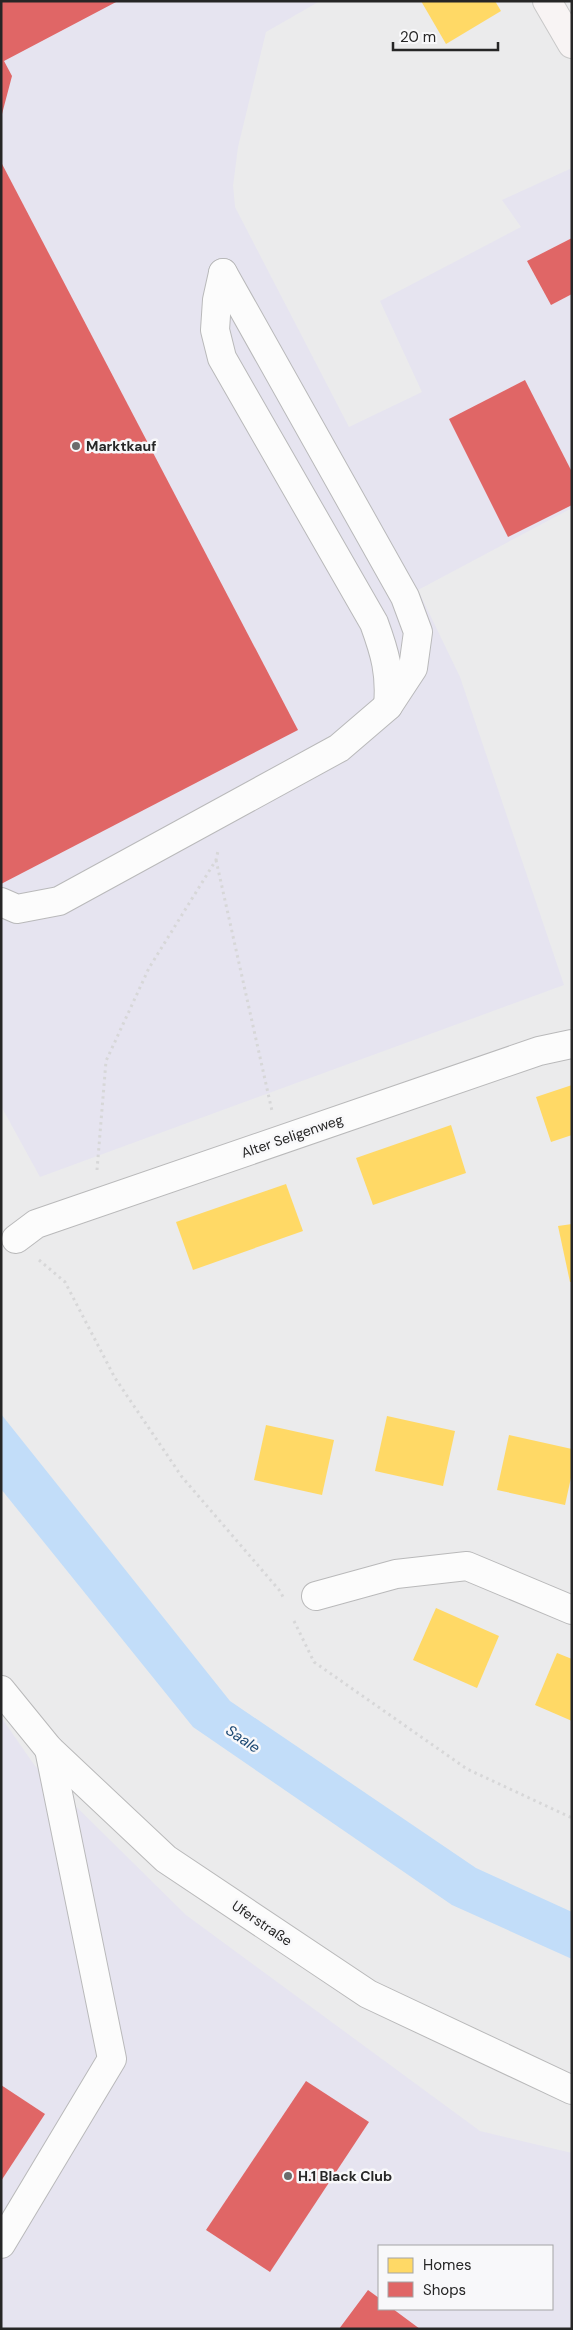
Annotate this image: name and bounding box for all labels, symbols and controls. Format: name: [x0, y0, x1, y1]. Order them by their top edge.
scale bar: [393, 20, 498, 52]
text: 20 m: [400, 27, 436, 47]
place label: Marktkauf: [86, 437, 156, 455]
marker: Marktkauf: [70, 440, 82, 452]
street label: Alter Seligenweg: [239, 1110, 346, 1162]
water label: Saale: [222, 1720, 264, 1758]
street label: Uferstraße: [228, 1896, 296, 1950]
place label: H.1 Black Club: [298, 2167, 392, 2185]
marker: H.1 Black Club: [282, 2170, 294, 2182]
legend: [378, 2245, 553, 2310]
text: Homes: [423, 2255, 472, 2275]
text: Shops: [423, 2280, 466, 2300]

